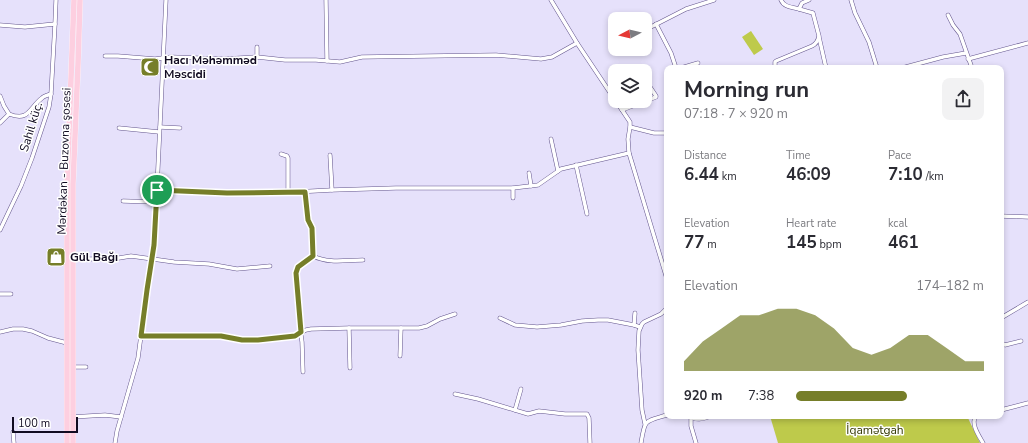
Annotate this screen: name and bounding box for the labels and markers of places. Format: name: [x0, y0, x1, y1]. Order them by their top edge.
place label: Hacı Məhəmməd Məscidi: [164, 52, 257, 82]
mosque icon: Hacı Məhəmməd Məscidi: [139, 56, 161, 78]
pin: [140, 173, 174, 207]
shop icon: Gül Bağı: [45, 246, 67, 268]
place label: Gül Bağı: [70, 249, 118, 265]

